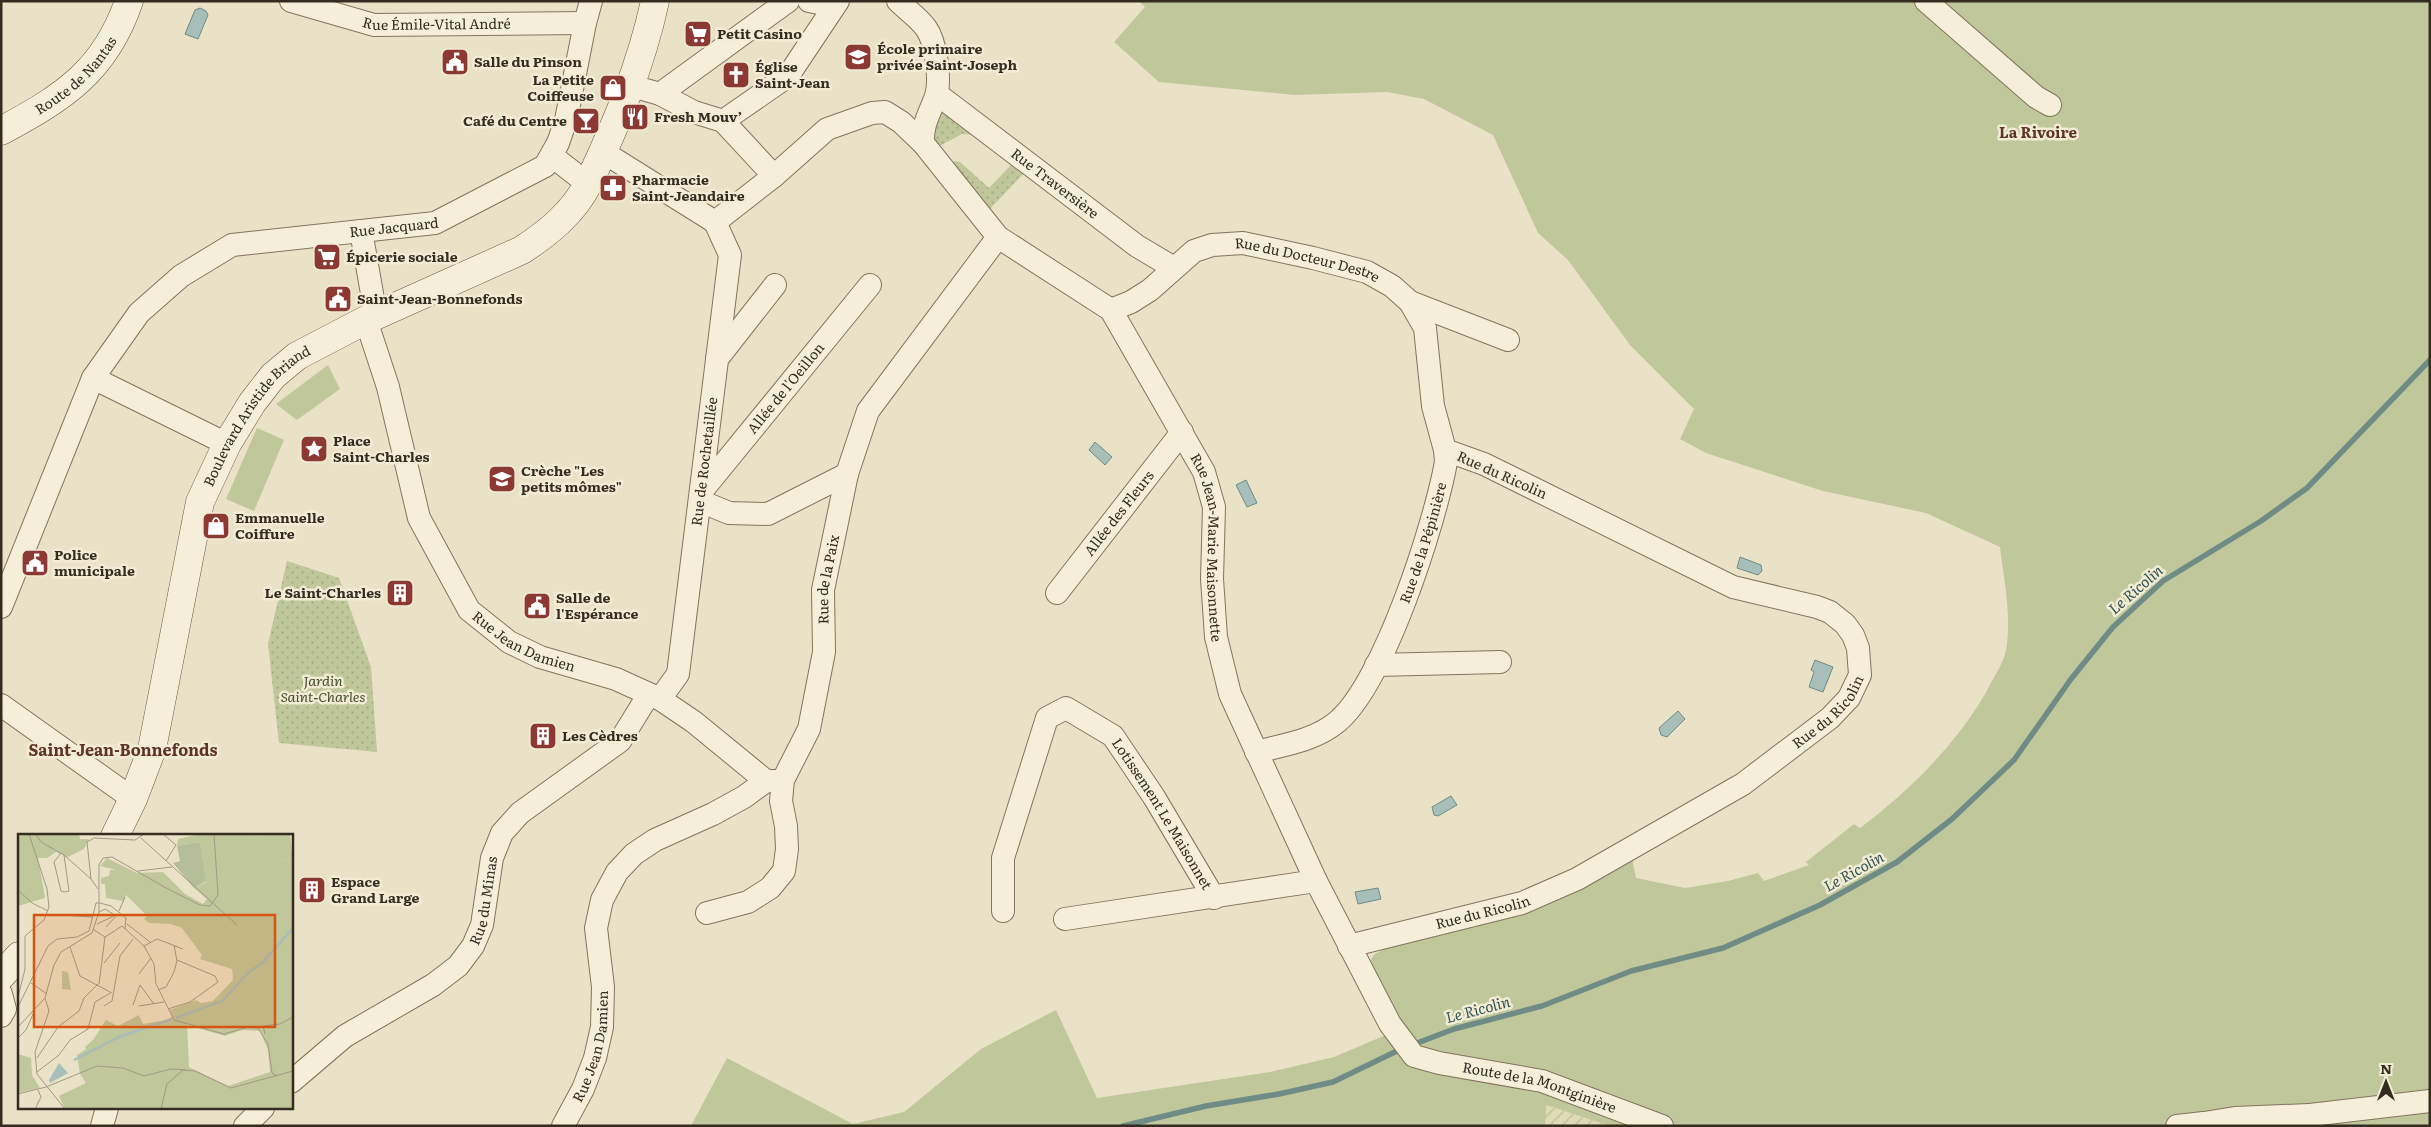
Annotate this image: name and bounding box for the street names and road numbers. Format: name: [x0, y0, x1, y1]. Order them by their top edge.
street label: Rue Émile-Vital André: [360, 11, 511, 34]
street label: Route de Nantas: [31, 32, 120, 119]
street label: Rue Traversière: [1007, 143, 1104, 223]
street label: Rue Jacquard: [348, 212, 440, 241]
street label: Rue du Docteur Destre: [1234, 232, 1384, 286]
street label: Allée de l'Oeillon: [742, 338, 828, 437]
street label: Boulevard Aristide Briand: [198, 340, 314, 489]
street label: Rue de Rochetaillée: [685, 396, 721, 527]
street label: Rue du Ricolin: [1454, 445, 1551, 503]
street label: Rue Jean-Marie Maisonnette: [1186, 449, 1228, 644]
street label: Allée des Fleurs: [1079, 466, 1158, 560]
street label: Rue de la Pépinière: [1394, 480, 1450, 606]
street label: Rue de la Paix: [812, 533, 843, 625]
street label: Rue Jean Damien: [468, 605, 578, 676]
street label: Rue du Ricolin: [1787, 671, 1868, 753]
street label: Lotissement Le Maisonnet: [1108, 733, 1218, 893]
street label: Rue du Minas: [464, 855, 501, 948]
street label: Rue du Ricolin: [1433, 890, 1533, 933]
street label: Rue Jean Damien: [567, 990, 612, 1105]
street label: Route de la Montginière: [1461, 1056, 1620, 1117]

